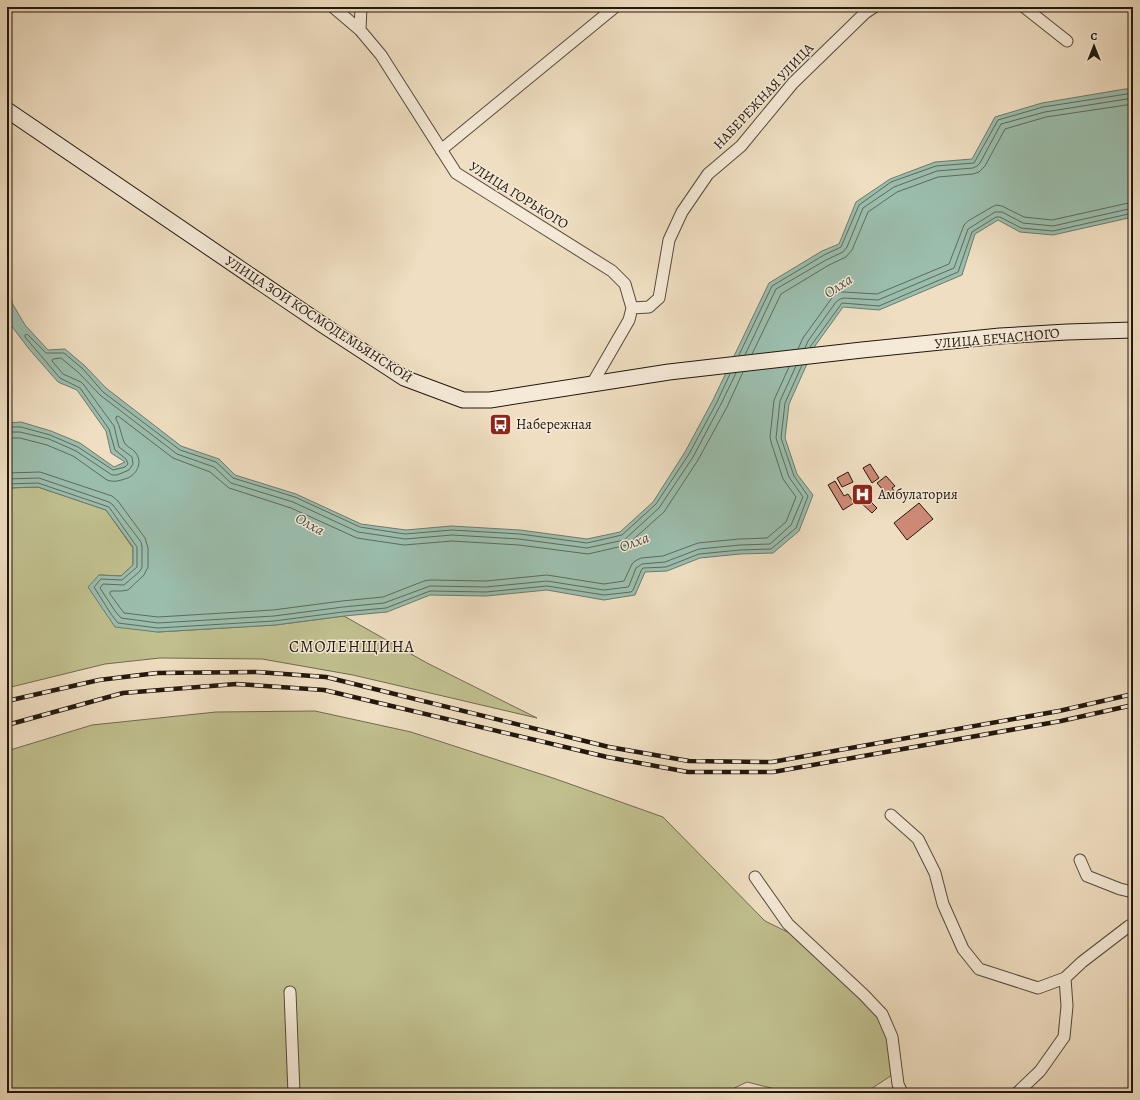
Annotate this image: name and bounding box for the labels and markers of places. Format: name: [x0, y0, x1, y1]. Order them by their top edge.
bus stop icon: Набережная: [487, 411, 513, 437]
place label: Набережная: [516, 415, 592, 434]
hospital icon: Амбулатория: [850, 481, 876, 507]
place label: Амбулатория: [877, 485, 958, 504]

